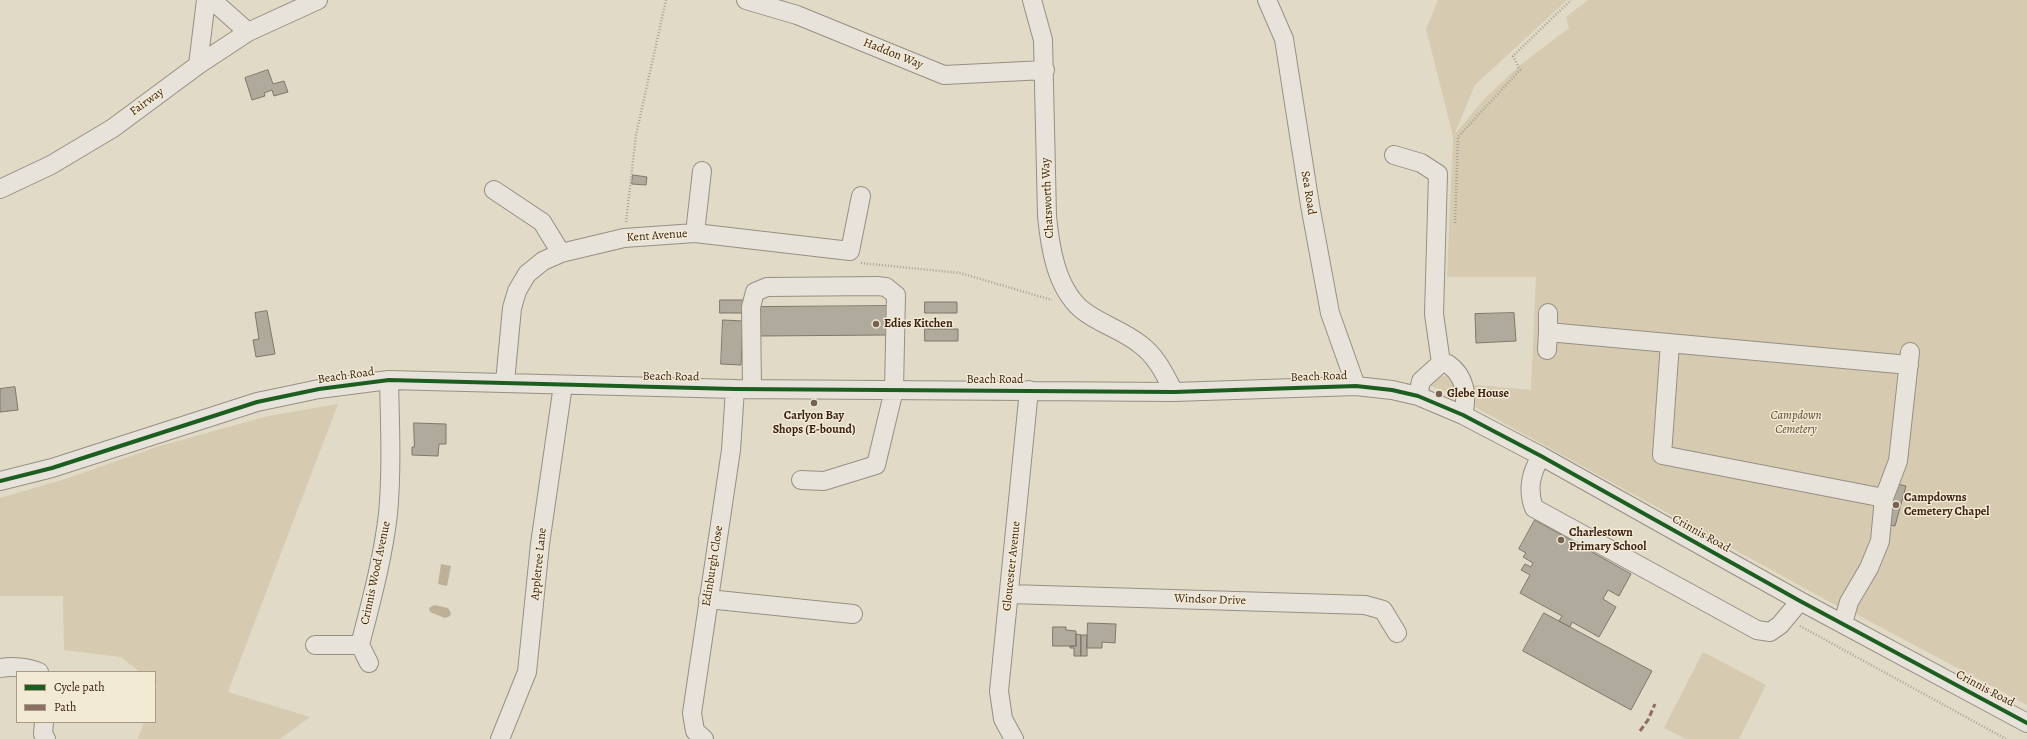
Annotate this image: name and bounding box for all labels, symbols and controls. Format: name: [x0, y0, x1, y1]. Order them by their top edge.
street label: Haddon Way: [861, 35, 925, 73]
street label: Fairway: [127, 85, 167, 119]
street label: Chatsworth Way: [1039, 157, 1057, 239]
street label: Sea Road: [1297, 170, 1319, 216]
street label: Kent Avenue: [626, 227, 688, 245]
place label: Edies Kitchen: [884, 317, 953, 331]
marker: Edies Kitchen: [871, 319, 881, 329]
street label: Beach Road: [317, 365, 375, 387]
street label: Beach Road: [642, 369, 700, 385]
street label: Beach Road: [1290, 369, 1348, 385]
street label: Beach Road: [967, 373, 1023, 387]
place label: Glebe House: [1447, 387, 1509, 401]
marker: Glebe House: [1434, 389, 1444, 399]
marker: Carlyon Bay Shops (E-bound): [809, 398, 819, 408]
place label: Carlyon Bay Shops (E-bound): [773, 409, 855, 437]
park label: Campdown Cemetery: [1771, 409, 1821, 437]
place label: Campdowns Cemetery Chapel: [1904, 491, 1989, 519]
marker: Campdowns Cemetery Chapel: [1891, 500, 1901, 510]
street label: Crinnis Road: [1670, 512, 1732, 556]
street label: Crinnis Wood Avenue: [358, 520, 394, 626]
street label: Gloucester Avenue: [1000, 520, 1024, 612]
street label: Edinburgh Close: [699, 524, 727, 608]
place label: Charlestown Primary School: [1569, 526, 1646, 554]
street label: Appletree Lane: [528, 527, 550, 601]
marker: Charlestown Primary School: [1556, 535, 1566, 545]
street label: Windsor Drive: [1174, 592, 1246, 608]
street label: Crinnis Road: [1953, 668, 2017, 710]
legend: [16, 671, 156, 723]
text: Cycle path: [54, 679, 105, 695]
text: Path: [54, 699, 76, 715]

